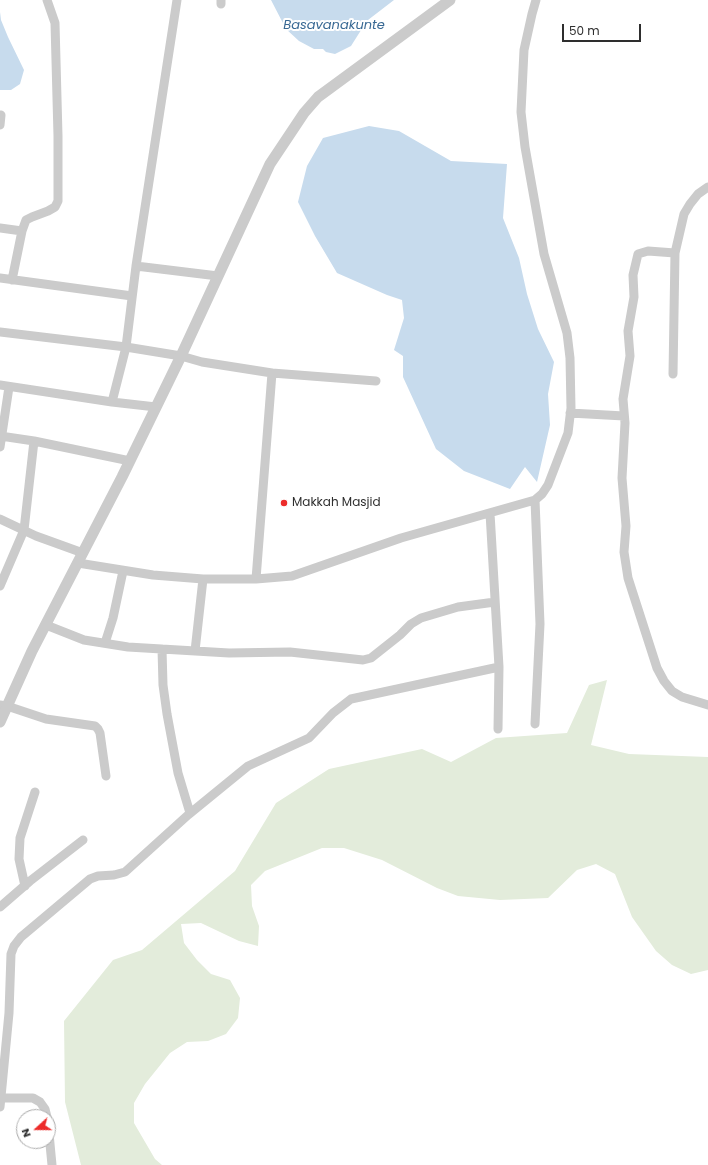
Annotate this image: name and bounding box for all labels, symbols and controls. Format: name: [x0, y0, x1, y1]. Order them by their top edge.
scale bar: [564, 16, 643, 42]
water label: Basavanakunte: [283, 18, 385, 34]
text: 50 m: [569, 22, 600, 39]
place label: Makkah Masjid: [292, 496, 381, 510]
marker: Makkah Masjid: [279, 498, 289, 508]
north arrow: [16, 1109, 56, 1149]
text: N: [17, 1126, 35, 1140]

